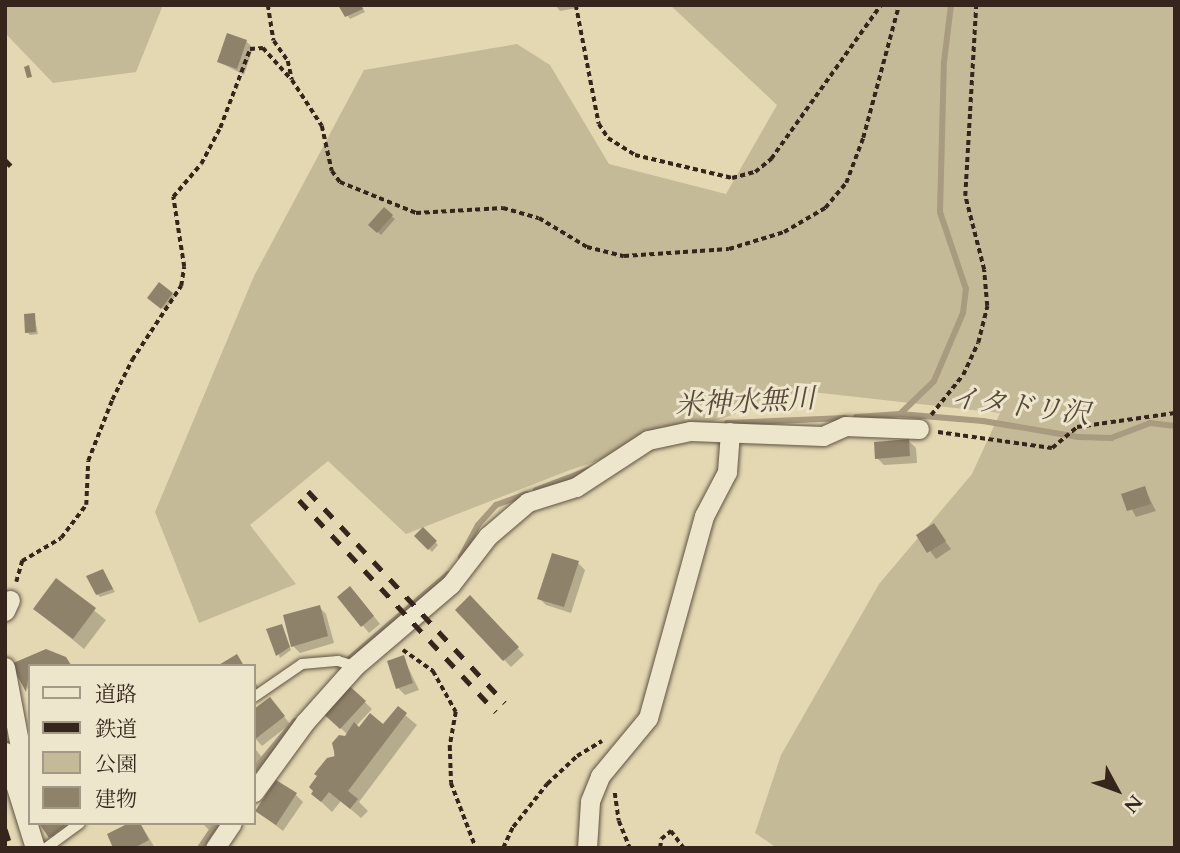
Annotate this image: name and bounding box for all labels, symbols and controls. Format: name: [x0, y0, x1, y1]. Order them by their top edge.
water label: イタドリ沢: [948, 381, 1092, 431]
water label: 米神水無川: [674, 382, 816, 422]
legend: [28, 664, 256, 825]
text: 道路: [95, 680, 137, 709]
text: 鉄道: [95, 715, 137, 744]
text: 公園: [95, 750, 137, 779]
north arrow: [1082, 755, 1152, 825]
text: 建物: [95, 785, 137, 814]
text: N: [1118, 789, 1148, 819]

